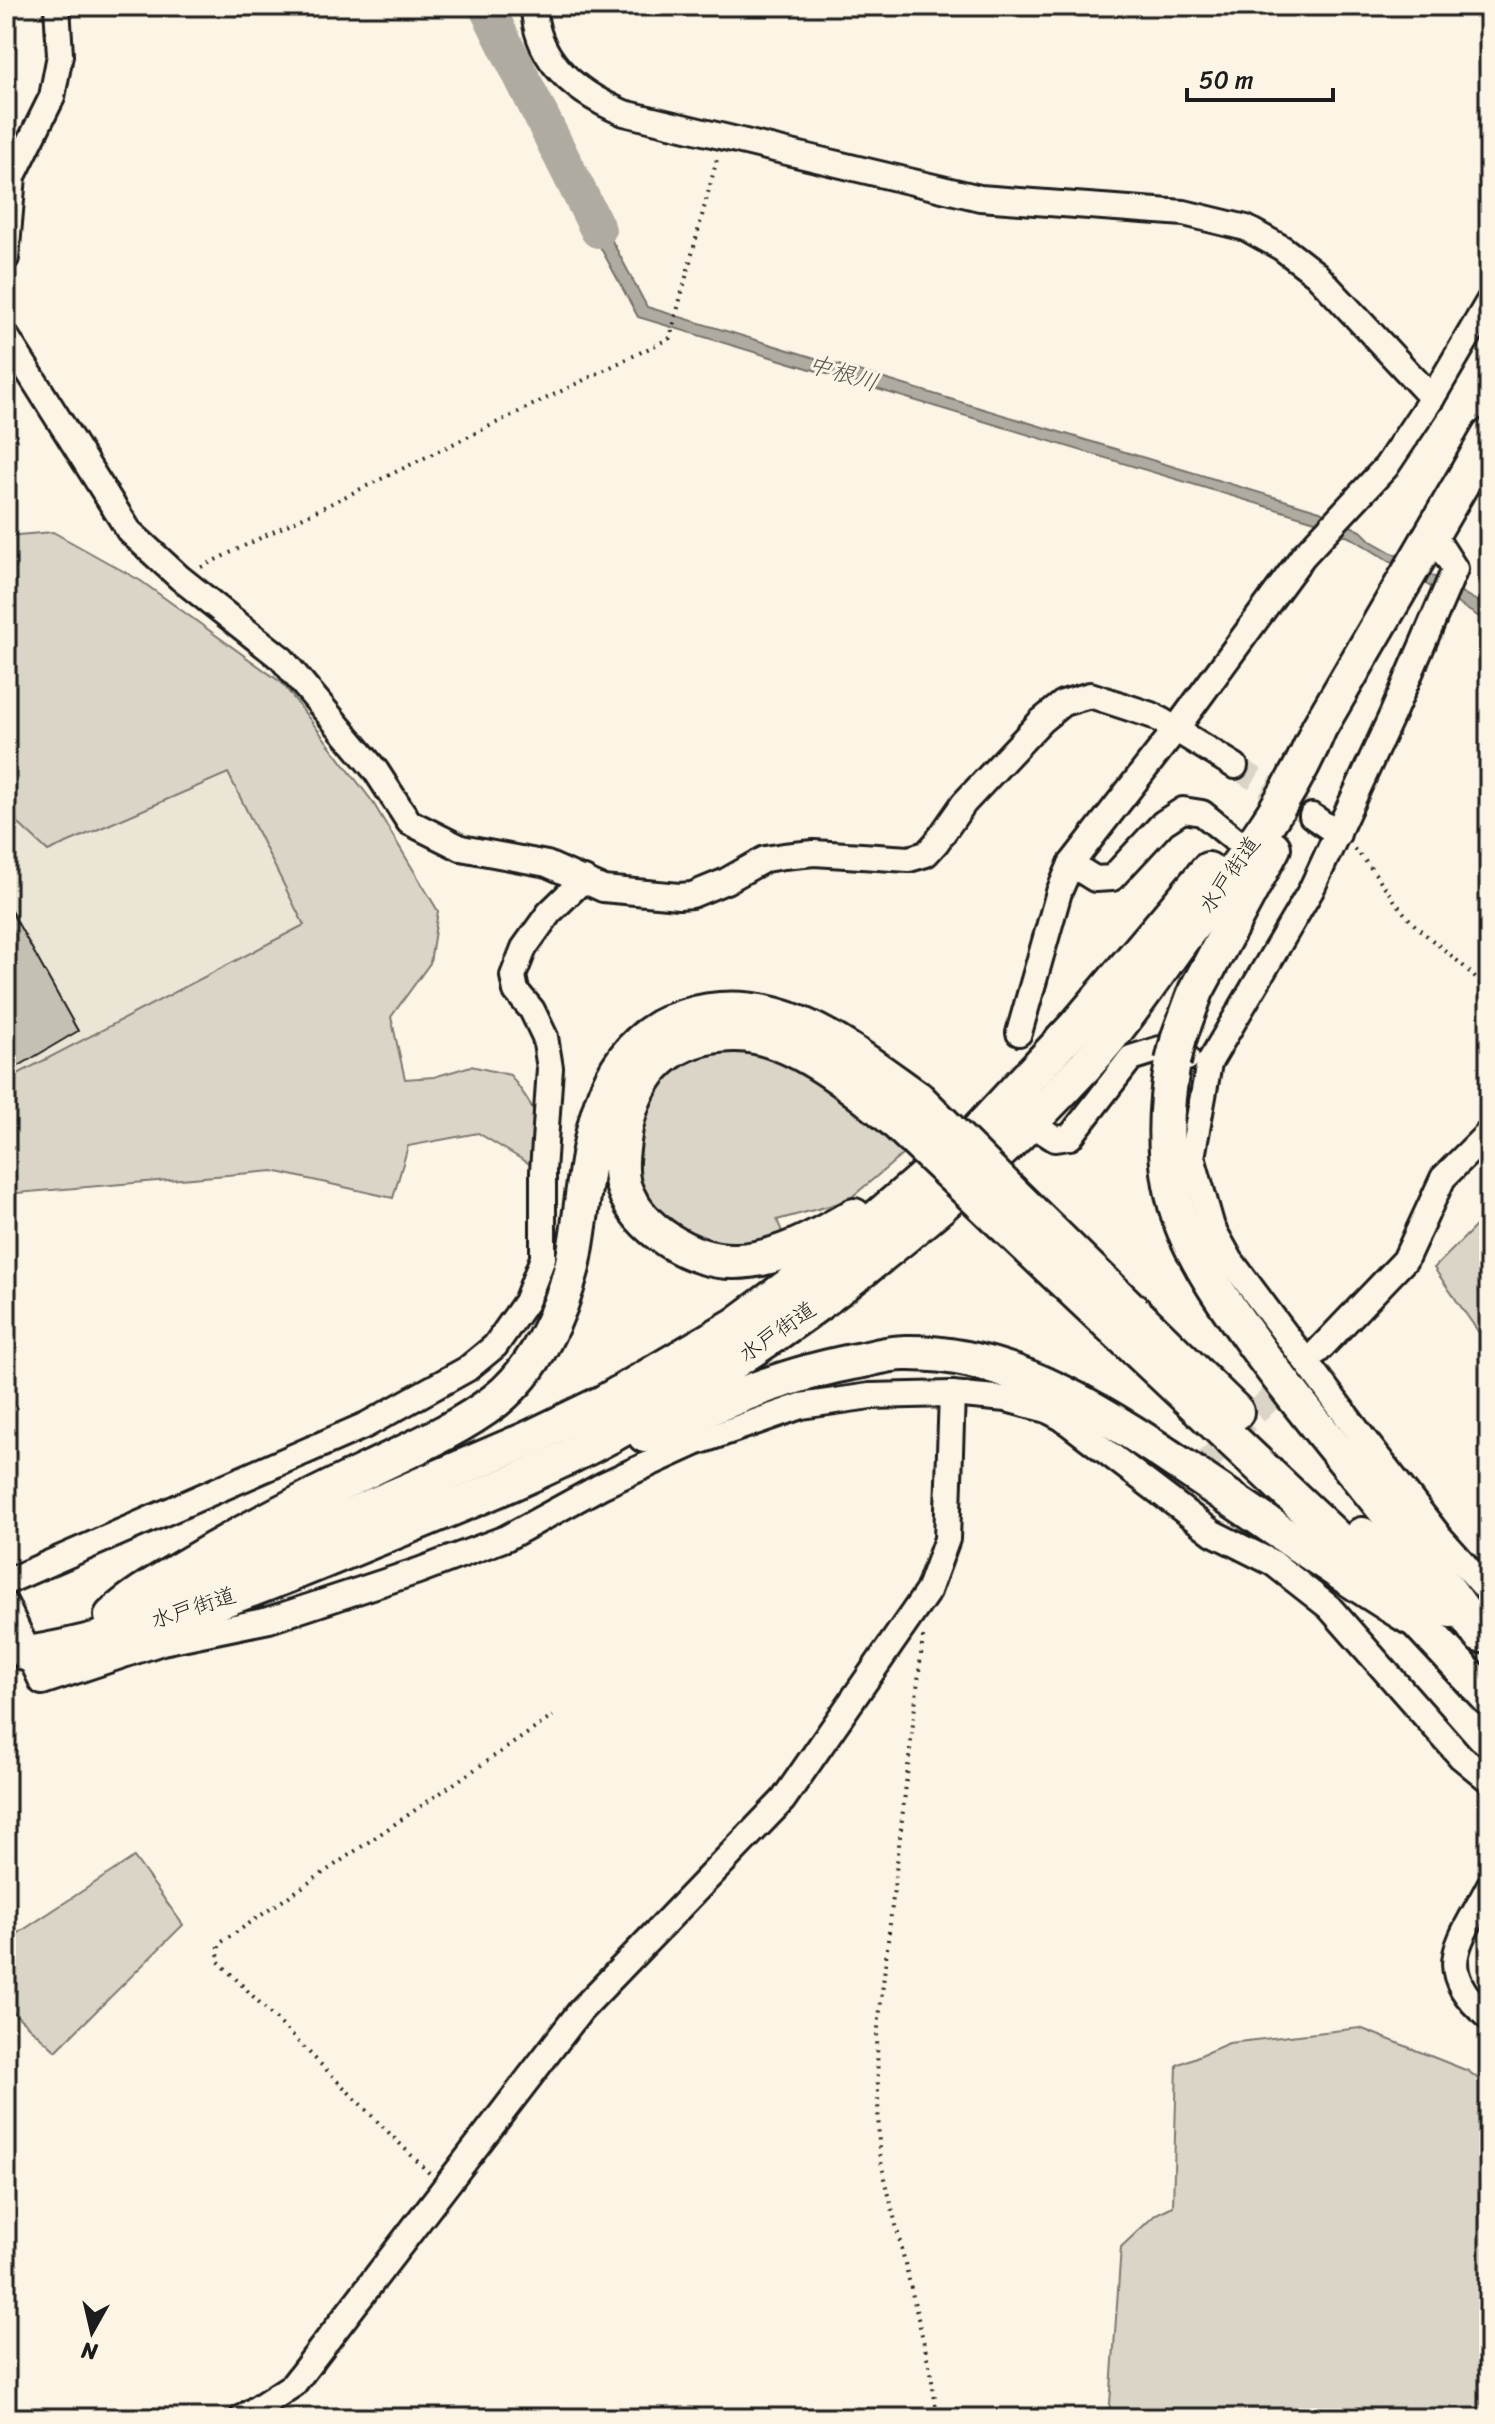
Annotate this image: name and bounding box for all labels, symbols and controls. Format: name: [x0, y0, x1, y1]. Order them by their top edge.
scale bar: [1187, 52, 1333, 102]
text: 50 m: [1199, 59, 1254, 101]
water label: 中根川: [802, 342, 884, 404]
street label: 水戸街道: [1188, 827, 1271, 922]
street label: 水戸街道: [730, 1290, 825, 1373]
street label: 水戸街道: [145, 1575, 241, 1640]
north arrow: [52, 2292, 132, 2372]
text: N: [78, 2331, 101, 2372]

